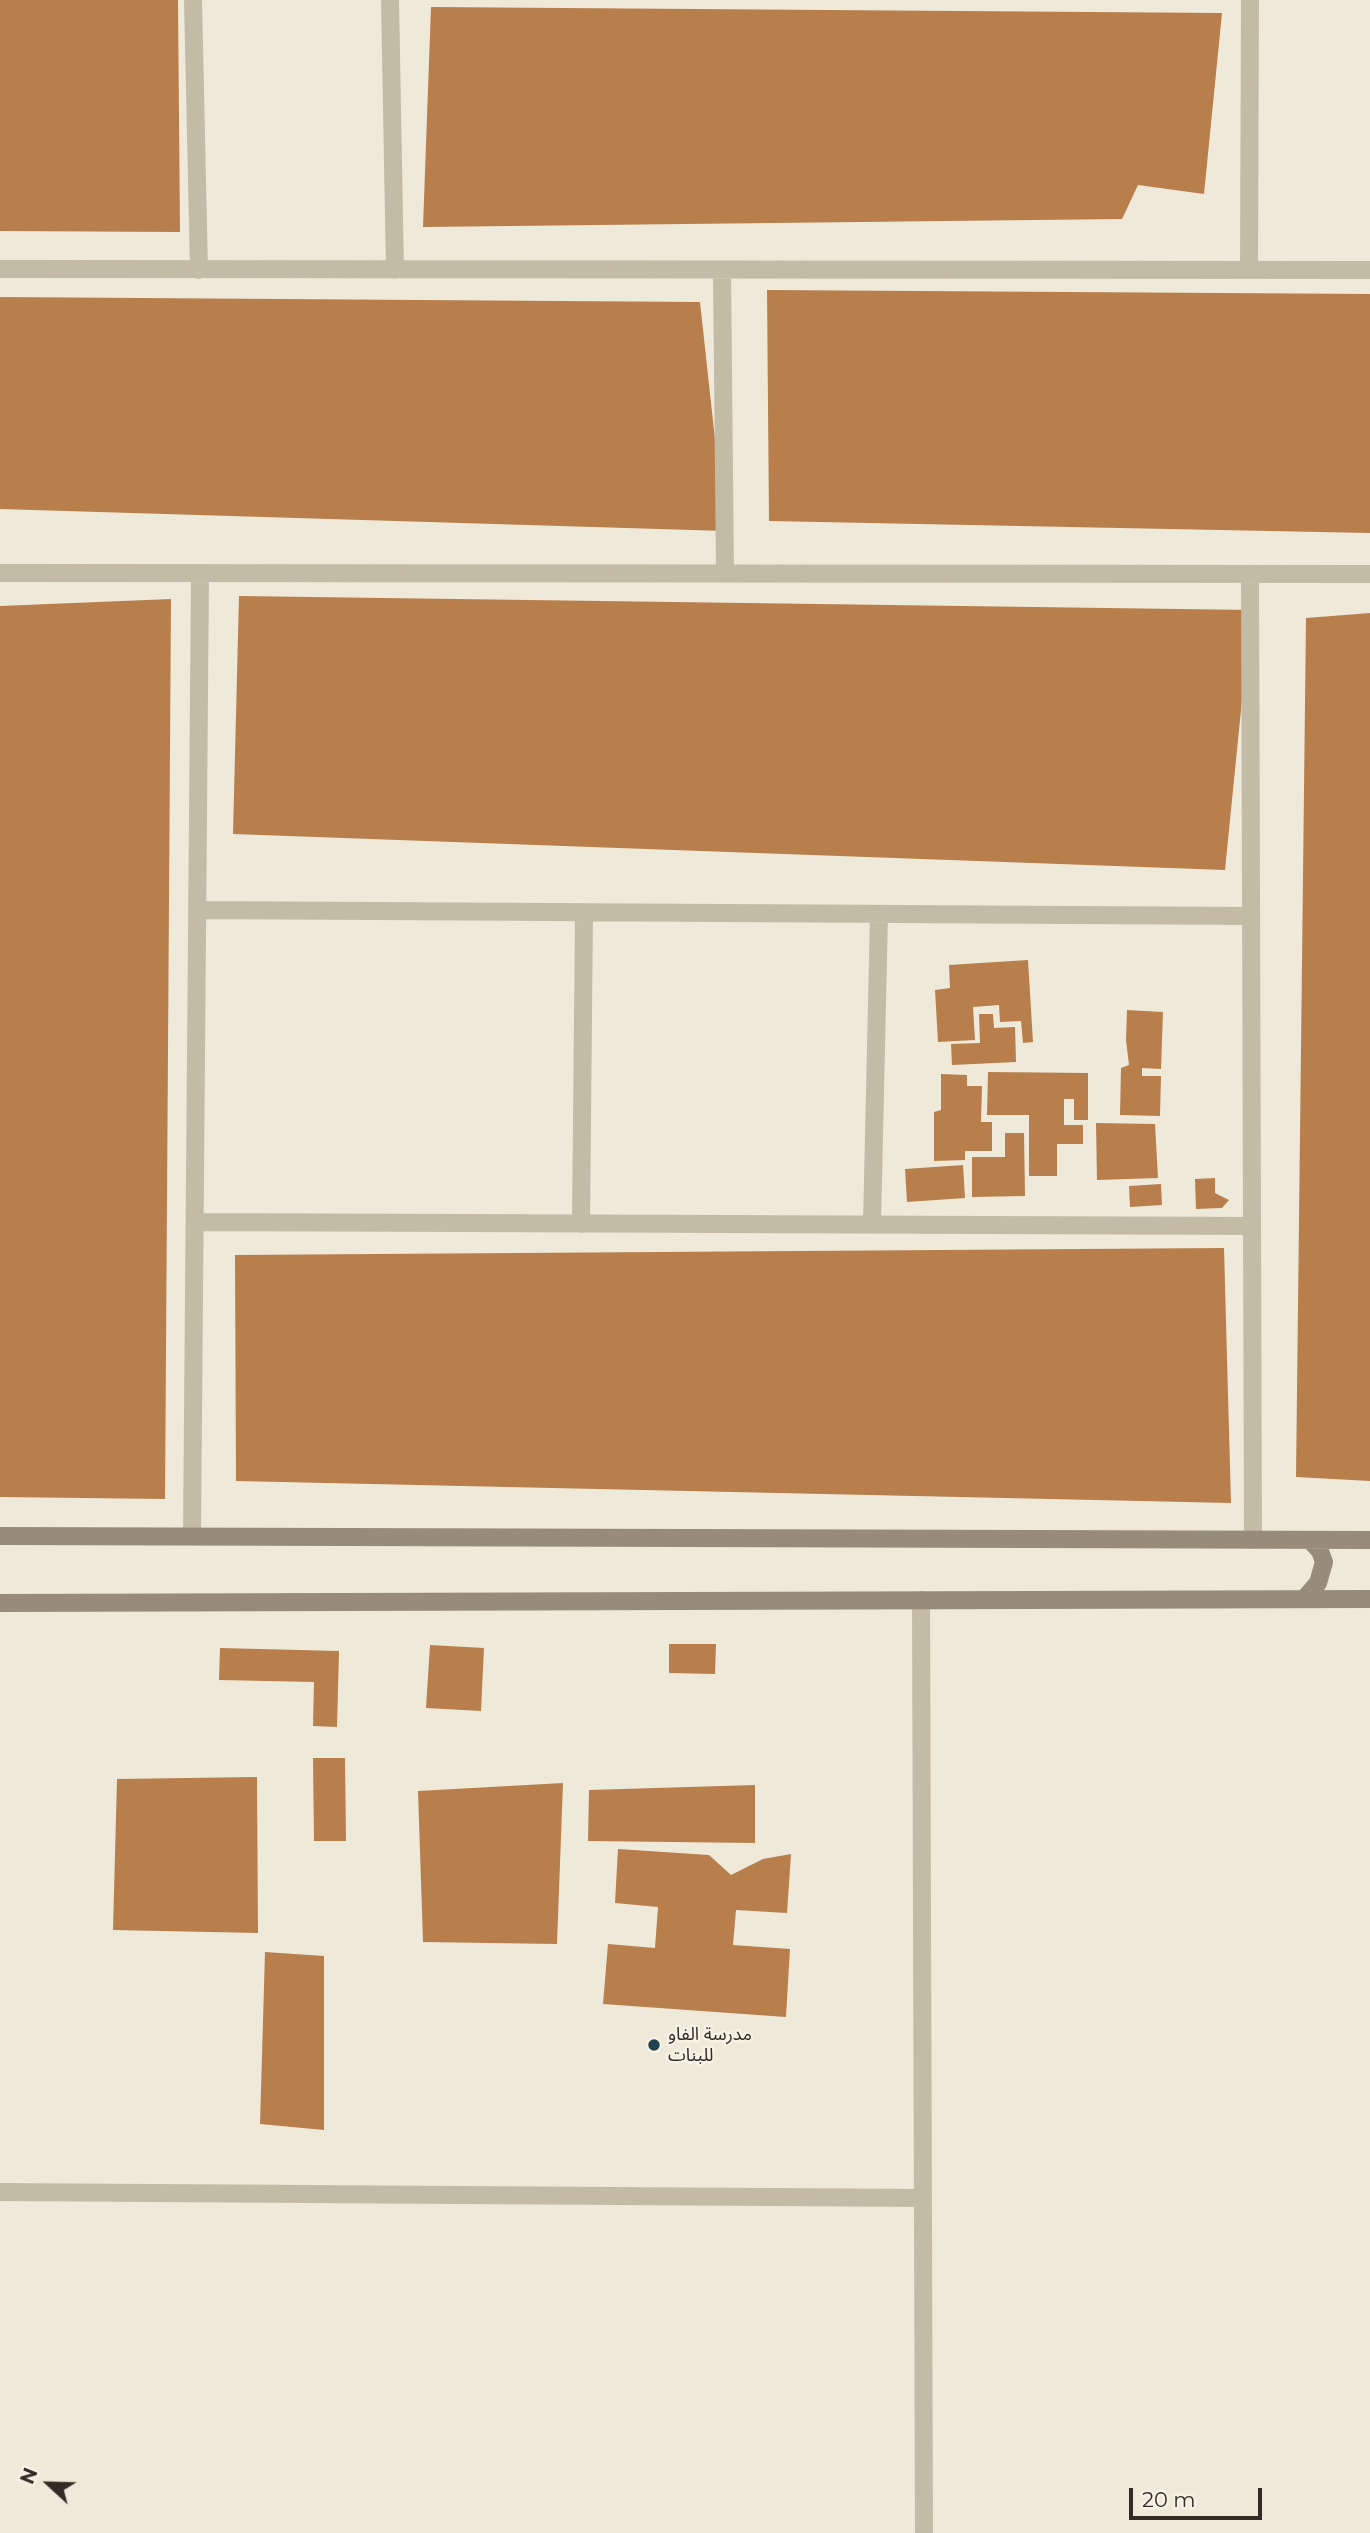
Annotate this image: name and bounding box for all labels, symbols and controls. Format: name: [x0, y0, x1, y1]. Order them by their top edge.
place label: مدرسة الفاو للبنات: [668, 2024, 752, 2066]
marker: مدرسة الفاو للبنات: [646, 2037, 662, 2053]
north arrow: [14, 2449, 84, 2519]
text: N: [16, 2465, 43, 2487]
scale bar: [1132, 2474, 1265, 2518]
text: 20 m: [1142, 2487, 1196, 2512]

